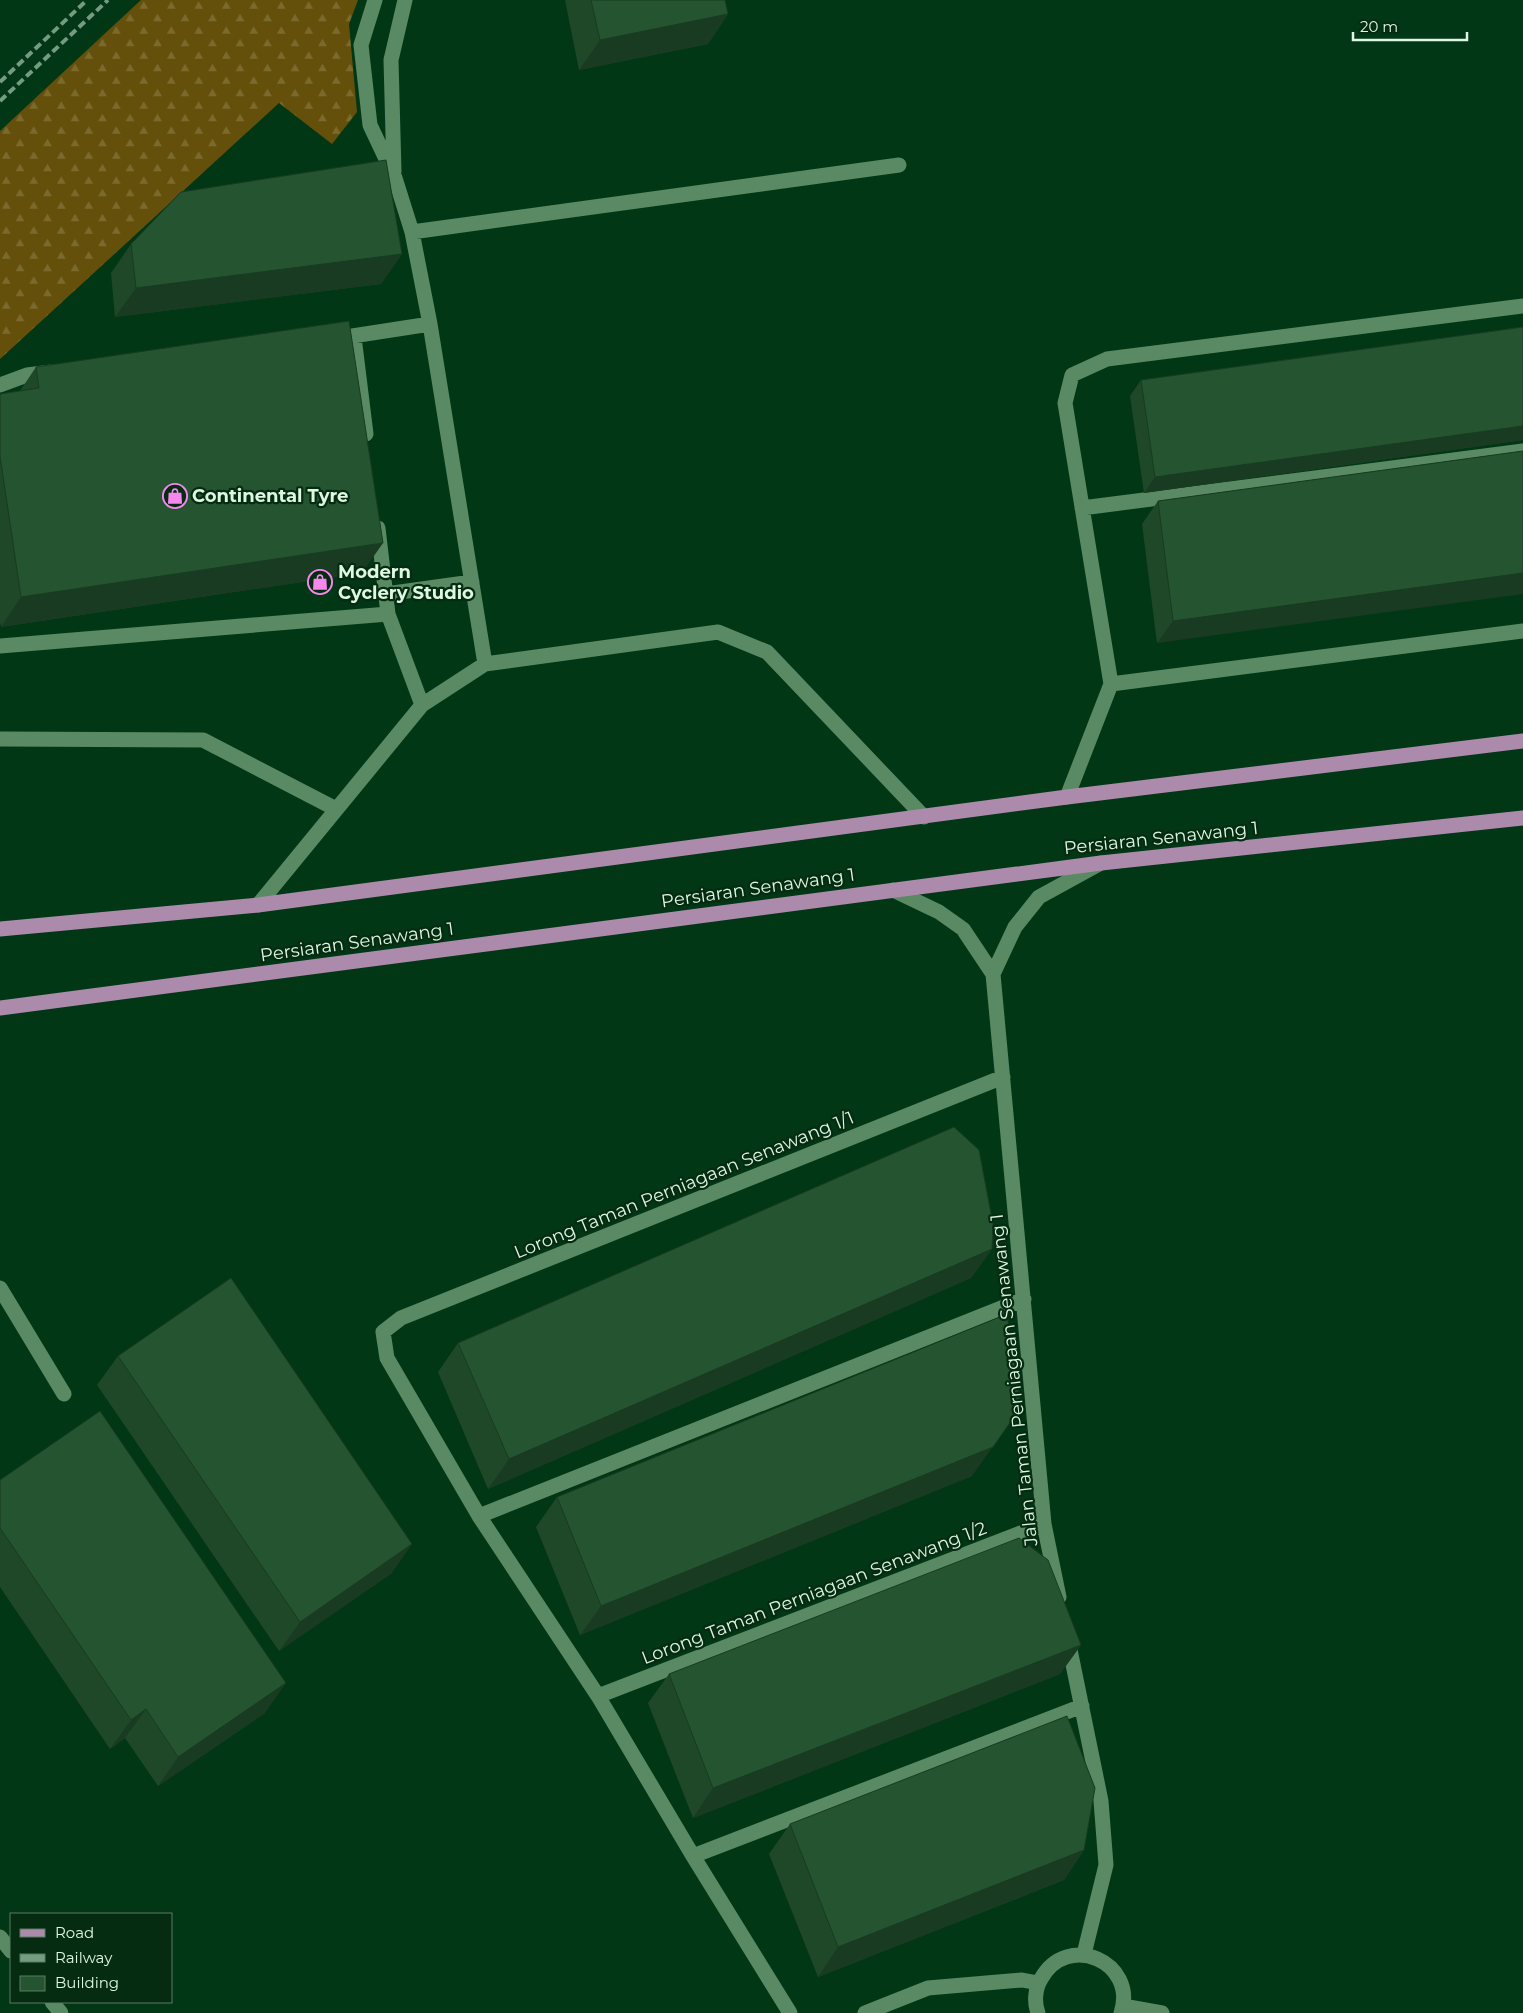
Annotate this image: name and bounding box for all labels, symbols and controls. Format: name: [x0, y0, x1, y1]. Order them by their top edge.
scale bar: [1353, 10, 1467, 42]
text: 20 m: [1360, 17, 1398, 36]
shop icon: Continental Tyre: [162, 483, 188, 509]
place label: Continental Tyre: [192, 485, 348, 507]
place label: Modern Cyclery Studio: [338, 561, 474, 604]
shop icon: Modern Cyclery Studio: [307, 569, 333, 595]
street label: Persiaran Senawang 1: [1063, 817, 1259, 859]
street label: Persiaran Senawang 1: [660, 864, 856, 912]
street label: Persiaran Senawang 1: [259, 918, 455, 966]
street label: Lorong Taman Perniagaan Senawang 1/1: [511, 1107, 857, 1263]
street label: Jalan Taman Perniagaan Senawang 1: [986, 1213, 1043, 1548]
street label: Lorong Taman Perniagaan Senawang 1/2: [638, 1517, 990, 1669]
legend: [10, 1913, 172, 2003]
text: Road: [55, 1923, 94, 1942]
text: Railway: [55, 1948, 113, 1967]
text: Building: [55, 1973, 119, 1992]

